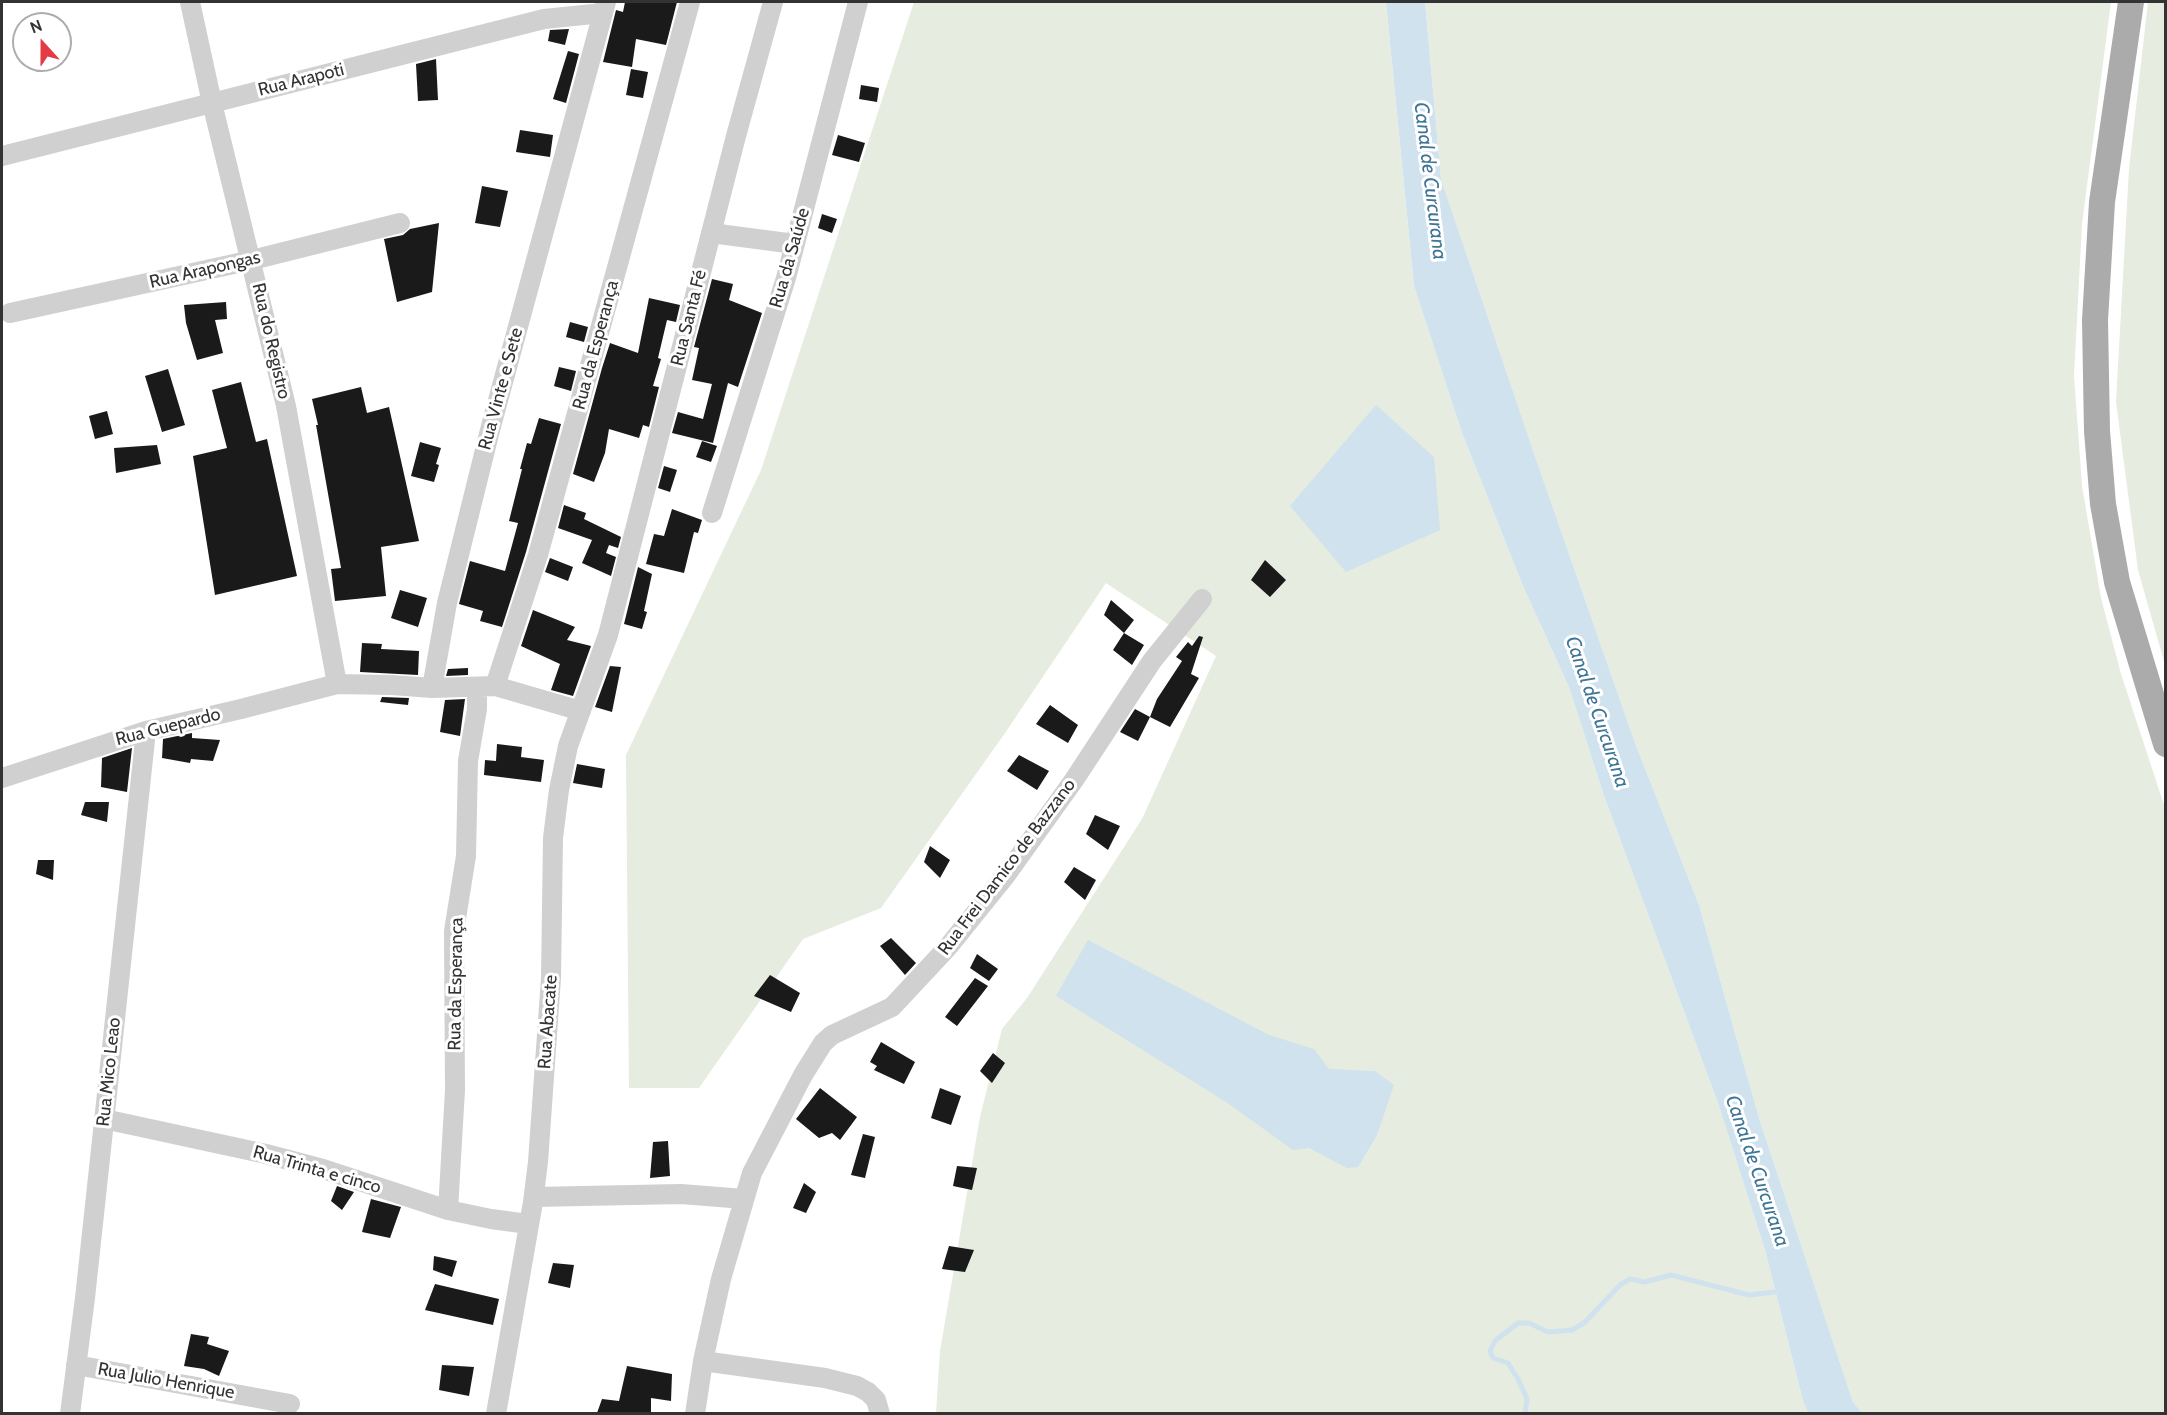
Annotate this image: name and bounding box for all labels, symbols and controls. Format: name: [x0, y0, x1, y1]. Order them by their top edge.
north arrow: [12, 12, 72, 72]
text: N: [27, 16, 45, 37]
street label: Rua Arapoti: [256, 59, 346, 101]
water label: Canal de Curcurana: [1408, 101, 1452, 261]
street label: Rua da Saúde: [765, 205, 815, 311]
street label: Rua Arapongas: [147, 247, 263, 293]
street label: Rua Santa Fé: [667, 268, 711, 368]
street label: Rua da Esperança: [568, 278, 624, 412]
street label: Rua do Registro: [247, 281, 295, 401]
street label: Rua Vinte e Sete: [474, 325, 528, 453]
water label: Canal de Curcurana: [1560, 633, 1634, 791]
street label: Rua Guepardo: [113, 704, 223, 750]
street label: Rua Frei Damico de Bazzano: [934, 775, 1080, 959]
street label: Rua da Esperança: [444, 917, 468, 1051]
street label: Rua Abacate: [534, 974, 562, 1070]
street label: Rua Mico Leao: [93, 1016, 125, 1128]
water label: Canal de Curcurana: [1720, 1092, 1794, 1250]
street label: Rua Trinta e cinco: [250, 1141, 384, 1199]
street label: Rua Julio Henrique: [96, 1358, 236, 1404]

